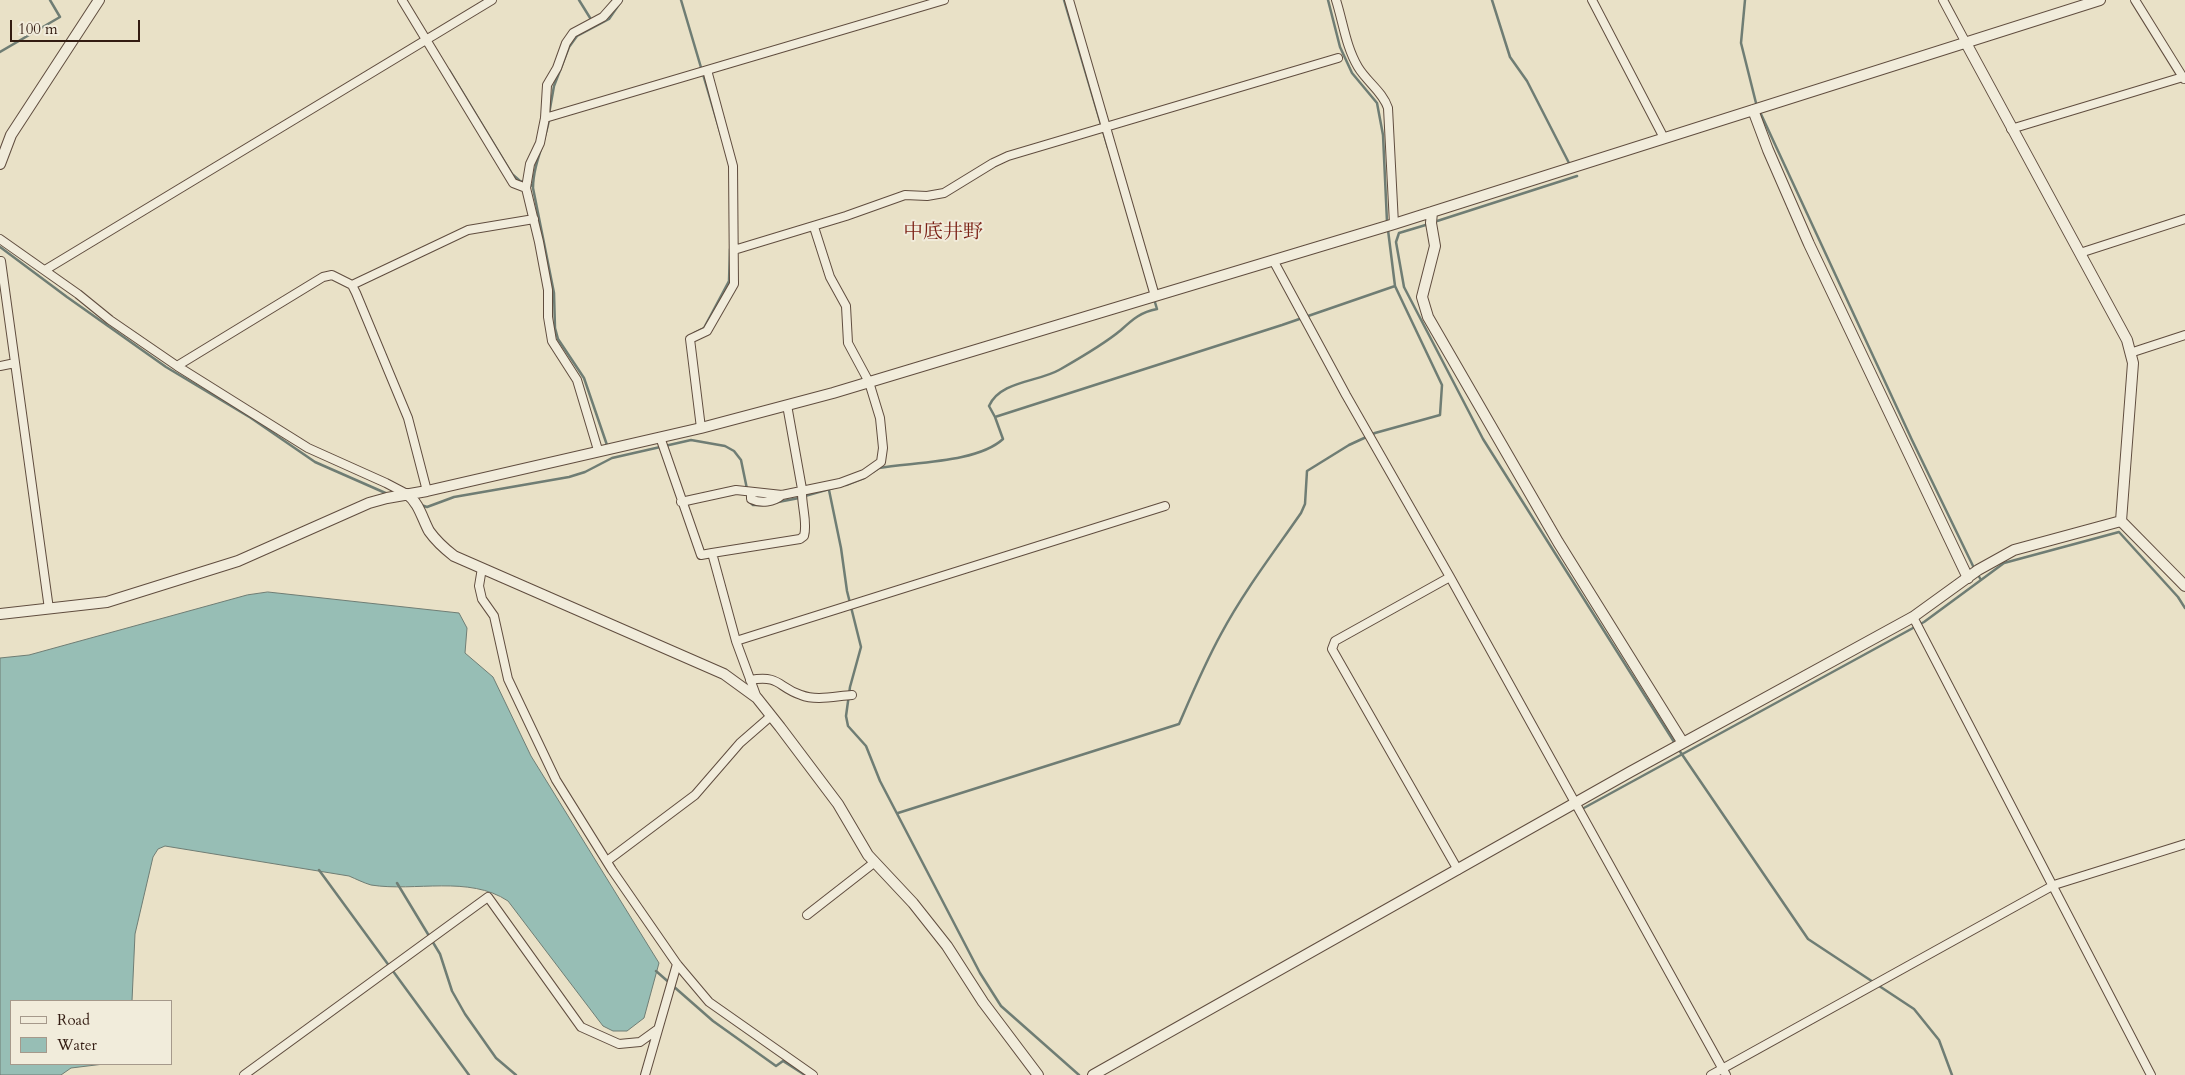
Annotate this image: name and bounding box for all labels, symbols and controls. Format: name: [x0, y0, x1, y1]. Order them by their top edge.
scale bar: [12, 10, 142, 42]
text: 100 m: [18, 19, 58, 39]
district label: 中底井野: [903, 221, 983, 245]
legend: [10, 1000, 172, 1065]
text: Road: [57, 1010, 90, 1030]
text: Water: [57, 1035, 97, 1055]

